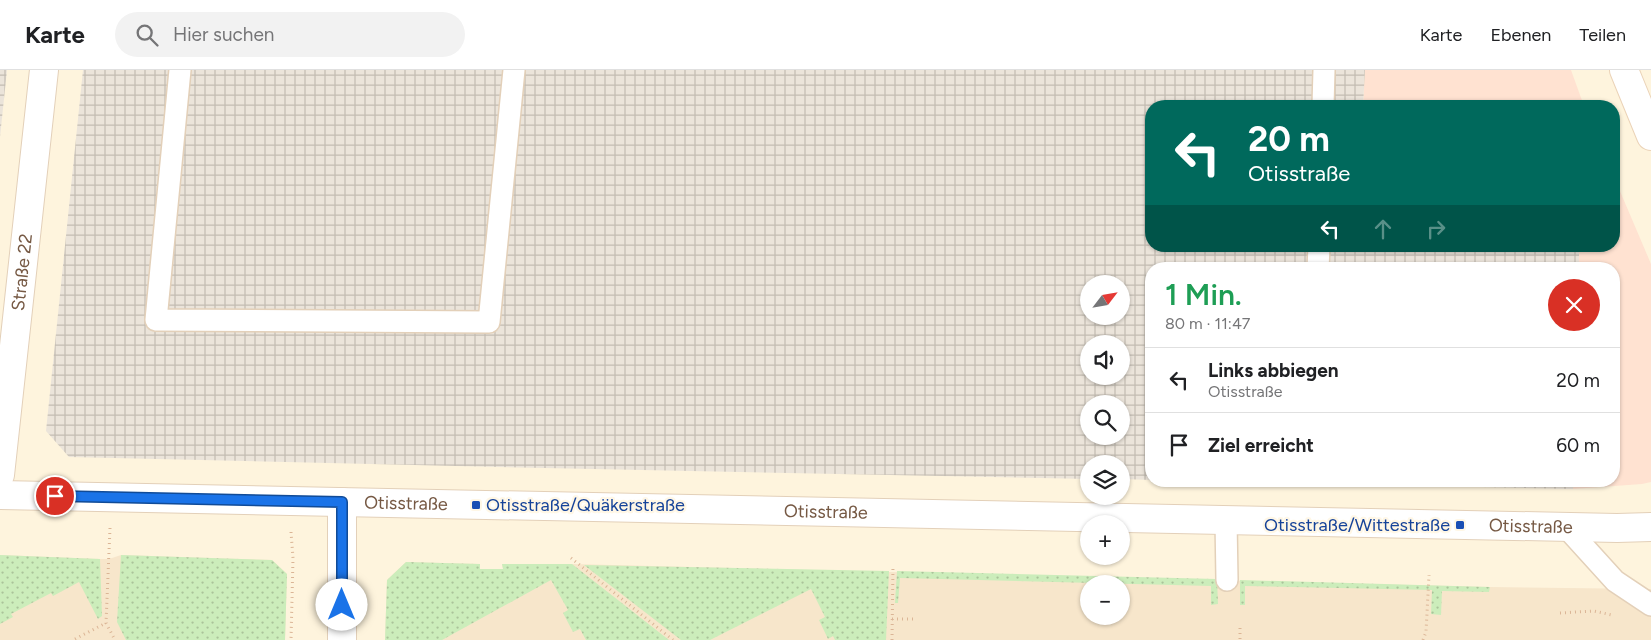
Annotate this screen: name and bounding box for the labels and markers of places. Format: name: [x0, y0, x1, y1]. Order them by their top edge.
pin: [34, 475, 76, 517]
place label: Otisstraße/Quäkerstraße: [486, 494, 685, 516]
marker: Otisstraße/Quäkerstraße: [470, 499, 482, 511]
place label: Otisstraße/Wittestraße: [1264, 514, 1450, 536]
marker: Otisstraße/Wittestraße: [1454, 519, 1466, 531]

